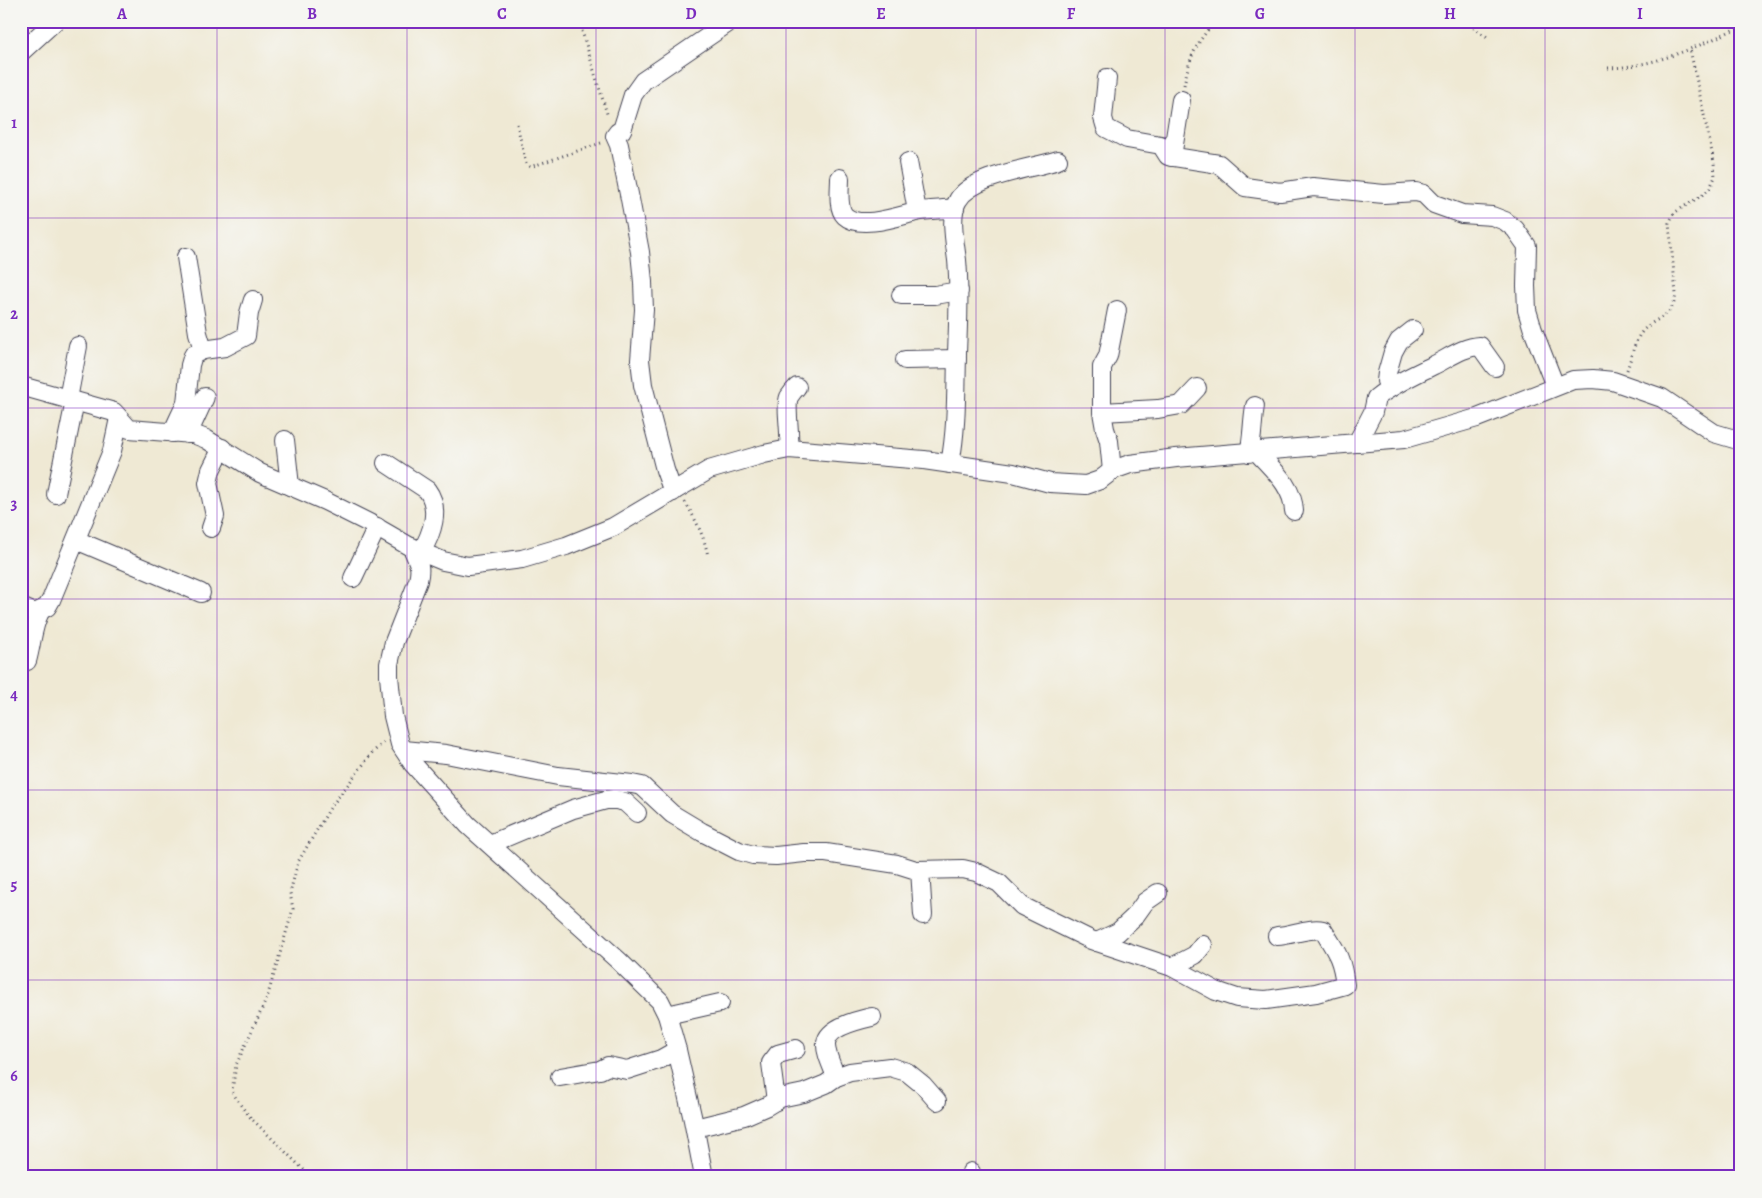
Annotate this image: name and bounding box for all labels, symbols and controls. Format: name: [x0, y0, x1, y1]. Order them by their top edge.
text: A: [116, 3, 128, 25]
text: B: [307, 3, 317, 25]
text: C: [497, 3, 507, 25]
text: D: [685, 3, 697, 25]
text: E: [876, 3, 886, 25]
text: F: [1067, 3, 1076, 25]
text: G: [1255, 3, 1265, 25]
text: H: [1444, 3, 1456, 25]
text: I: [1637, 3, 1643, 25]
text: 1: [11, 112, 17, 134]
text: 2: [10, 303, 18, 325]
text: 3: [11, 493, 18, 515]
text: 4: [10, 684, 18, 706]
text: 5: [11, 874, 18, 896]
text: 6: [10, 1065, 18, 1087]

